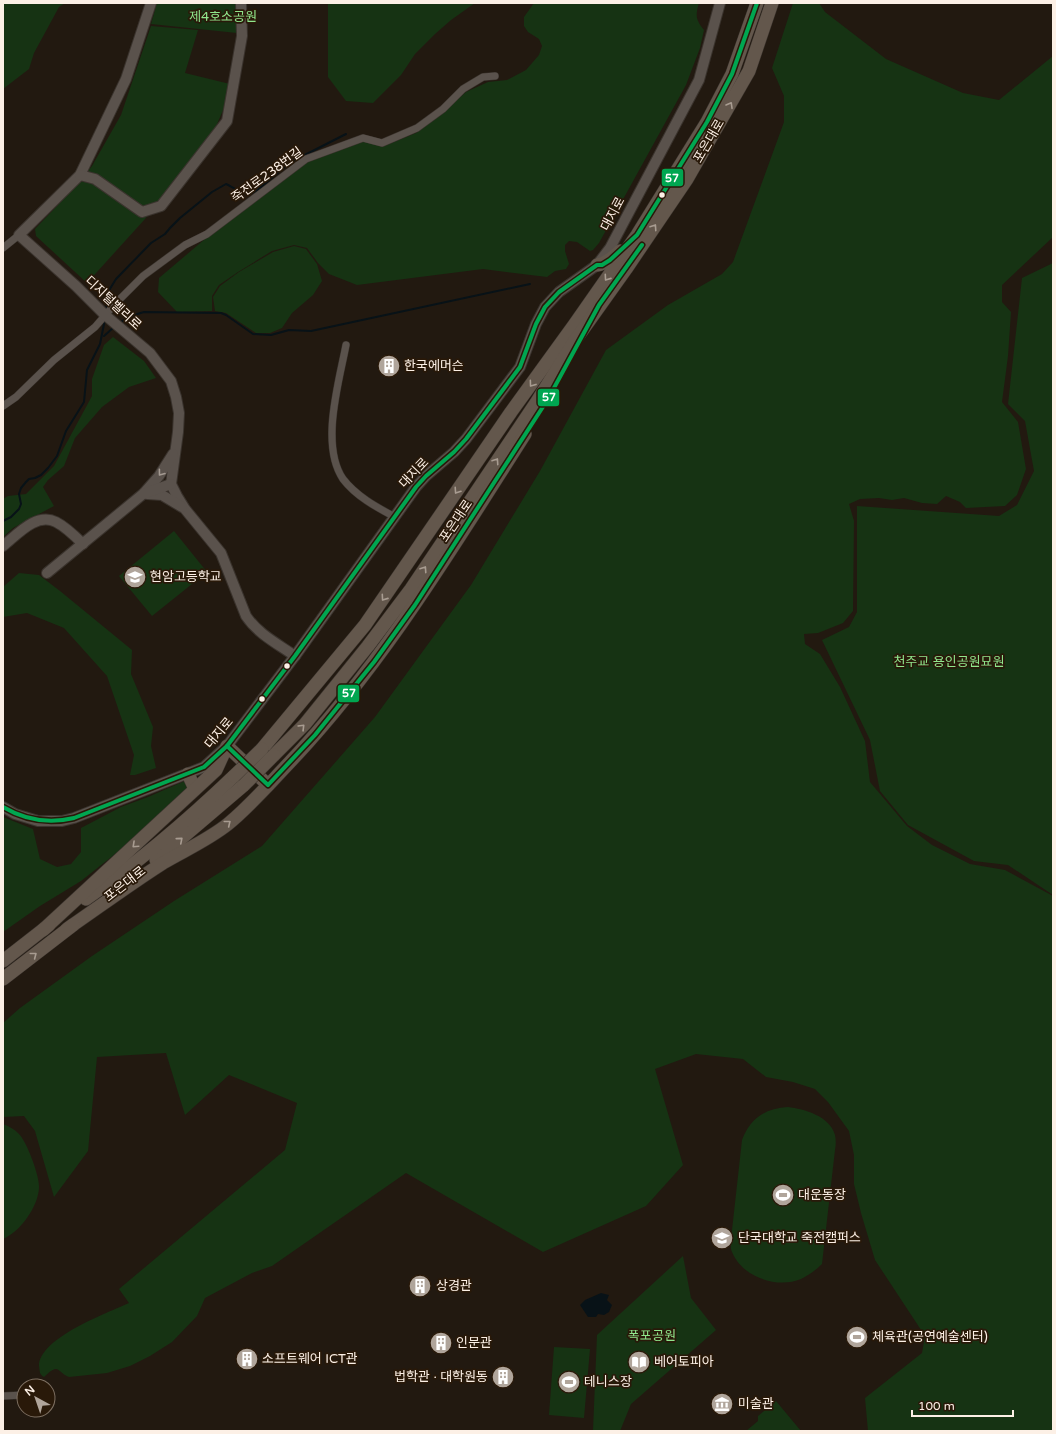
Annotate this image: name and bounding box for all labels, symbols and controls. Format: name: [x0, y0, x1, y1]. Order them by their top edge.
park label: 제4호소공원: [189, 9, 257, 25]
one-way arrow: [725, 101, 732, 109]
street label: 포은대로: [690, 116, 728, 166]
street label: 죽전로238번길: [228, 144, 306, 206]
line badge: 57: [661, 168, 684, 187]
text: 57: [665, 172, 679, 185]
unlabelled marker: [657, 190, 667, 200]
street label: 대지로: [598, 194, 629, 234]
one-way arrow: [649, 224, 657, 231]
street label: 디지털벨리로: [81, 273, 145, 333]
one-way arrow: [604, 274, 612, 281]
building icon: 한국에머슨: [376, 353, 402, 379]
place label: 한국에머슨: [404, 358, 464, 374]
one-way arrow: [530, 380, 537, 387]
line badge: 57: [537, 388, 560, 407]
text: 57: [542, 391, 556, 404]
street label: 대지로: [396, 455, 432, 491]
one-way arrow: [491, 459, 498, 466]
one-way arrow: [158, 469, 165, 476]
one-way arrow: [455, 487, 462, 494]
street label: 포은대로: [436, 497, 476, 545]
school or university icon: 현암고등학교: [122, 564, 148, 590]
one-way arrow: [419, 566, 427, 573]
place label: 현암고등학교: [150, 569, 222, 585]
one-way arrow: [381, 594, 389, 601]
park label: 천주교 용인공원묘원: [893, 654, 1005, 670]
unlabelled marker: [282, 661, 292, 671]
line badge: 57: [337, 684, 360, 703]
text: 57: [342, 687, 356, 700]
unlabelled marker: [257, 694, 267, 704]
street label: 대지로: [201, 714, 237, 752]
one-way arrow: [297, 724, 305, 732]
one-way arrow: [223, 821, 231, 828]
one-way arrow: [175, 838, 183, 845]
one-way arrow: [132, 840, 140, 847]
street label: 포은대로: [101, 863, 149, 905]
one-way arrow: [29, 953, 36, 960]
sports icon: 대운동장: [770, 1182, 796, 1208]
place label: 대운동장: [798, 1187, 846, 1203]
school or university icon: 단국대학교 죽전캠퍼스: [709, 1225, 735, 1251]
place label: 단국대학교 죽전캠퍼스: [738, 1230, 861, 1246]
building icon: 상경관: [407, 1273, 433, 1299]
place label: 상경관: [436, 1278, 472, 1294]
sports icon: 체육관(공연예술센터): [844, 1324, 870, 1350]
park label: 폭포공원: [628, 1328, 676, 1344]
place label: 체육관(공연예술센터): [872, 1329, 988, 1345]
building icon: 인문관: [428, 1330, 454, 1356]
place label: 인문관: [456, 1335, 492, 1351]
building icon: 소프트웨어 ICT관: [234, 1346, 260, 1372]
library icon: 베어토피아: [626, 1349, 652, 1375]
place label: 소프트웨어 ICT관: [262, 1351, 358, 1367]
place label: 베어토피아: [654, 1354, 714, 1370]
building icon: 법학관 · 대학원동: [490, 1364, 516, 1390]
place label: 법학관 · 대학원동: [394, 1369, 488, 1385]
sports icon: 테니스장: [556, 1369, 582, 1395]
place label: 테니스장: [584, 1374, 632, 1390]
north arrow: [16, 1378, 56, 1418]
text: N: [22, 1383, 37, 1399]
museum icon: 미술관: [709, 1391, 735, 1417]
scale bar: [912, 1392, 1013, 1418]
place label: 미술관: [738, 1396, 774, 1412]
text: 100 m: [918, 1399, 955, 1413]

